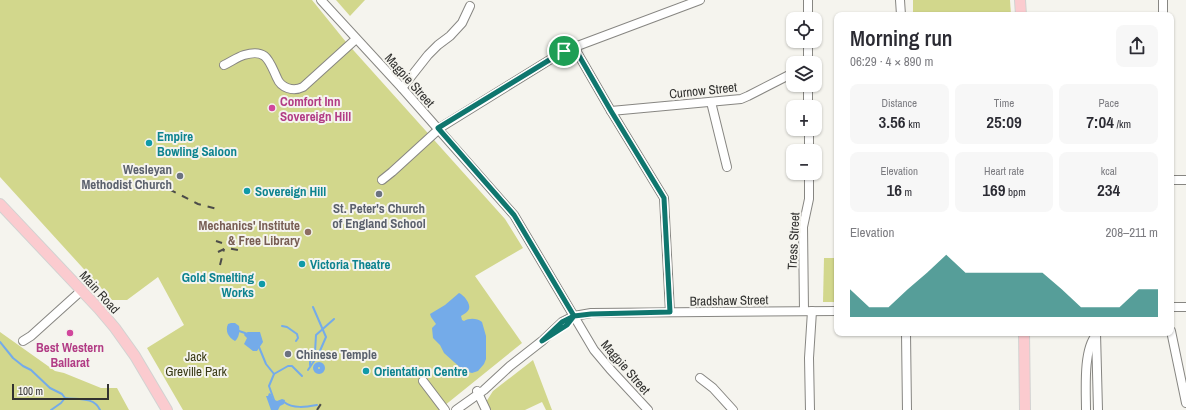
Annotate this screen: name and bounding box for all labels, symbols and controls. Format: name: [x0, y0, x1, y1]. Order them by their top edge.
map controls: [786, 12, 822, 180]
button: locate: [786, 12, 822, 48]
text: Morning run: [850, 23, 953, 53]
button: share: [1116, 25, 1158, 67]
pin: [547, 34, 581, 68]
icon: arrive: [553, 40, 575, 62]
street label: Magpie Street: [381, 50, 438, 111]
text: 06:29 · 4 × 890 m: [850, 53, 933, 70]
button: layers: [786, 56, 822, 92]
street label: Curnow Street: [668, 78, 738, 103]
place label: Comfort Inn Sovereign Hill: [280, 93, 351, 125]
text: Distance: [882, 96, 917, 110]
text: Time: [994, 96, 1014, 110]
text: Pace: [1098, 96, 1119, 110]
button: +: [786, 100, 822, 136]
marker: Comfort Inn Sovereign Hill: [267, 103, 277, 113]
text: 3.56: [878, 110, 906, 133]
text: 25:09: [986, 110, 1022, 133]
text: 7:04: [1086, 110, 1114, 133]
text: km: [906, 117, 920, 131]
text: /km: [1114, 117, 1131, 131]
place label: Empire Bowling Saloon: [157, 128, 237, 160]
marker: Empire Bowling Saloon: [144, 138, 154, 148]
button: −: [786, 144, 822, 180]
place label: Wesleyan Methodist Church: [81, 161, 172, 193]
text: Elevation: [881, 164, 918, 178]
text: Heart rate: [984, 164, 1024, 178]
text: kcal: [1101, 164, 1117, 178]
marker: Wesleyan Methodist Church: [175, 171, 185, 181]
text: 16: [887, 178, 902, 201]
text: 169: [982, 178, 1006, 201]
text: 234: [1097, 178, 1120, 201]
place label: Sovereign Hill: [255, 183, 326, 200]
text: m: [902, 185, 912, 199]
text: bpm: [1006, 185, 1026, 199]
marker: Sovereign Hill: [242, 186, 252, 196]
marker: St. Peter's Church of England School: [374, 189, 384, 199]
place label: St. Peter's Church of England School: [332, 200, 426, 232]
street label: Tress Street: [784, 212, 803, 270]
place label: Mechanics' Institute & Free Library: [199, 217, 300, 249]
text: Elevation: [850, 224, 894, 241]
text: 208–211 m: [1105, 224, 1158, 241]
marker: Mechanics' Institute & Free Library: [303, 227, 313, 237]
place label: Victoria Theatre: [310, 256, 390, 273]
marker: Victoria Theatre: [297, 259, 307, 269]
street label: Main Road: [76, 267, 123, 317]
place label: Gold Smelting Works: [182, 269, 254, 301]
marker: Gold Smelting Works: [257, 279, 267, 289]
street label: Bradshaw Street: [689, 291, 769, 310]
marker: Best Western Ballarat: [65, 328, 75, 338]
street label: Magpie Street: [597, 336, 654, 398]
place label: Best Western Ballarat: [36, 339, 104, 371]
place label: Chinese Temple: [296, 346, 377, 363]
park label: Jack Greville Park: [165, 348, 227, 380]
marker: Chinese Temple: [283, 349, 293, 359]
place label: Orientation Centre: [374, 363, 468, 380]
marker: Orientation Centre: [361, 366, 371, 376]
scale bar: [12, 382, 109, 401]
text: 100 m: [18, 384, 43, 398]

